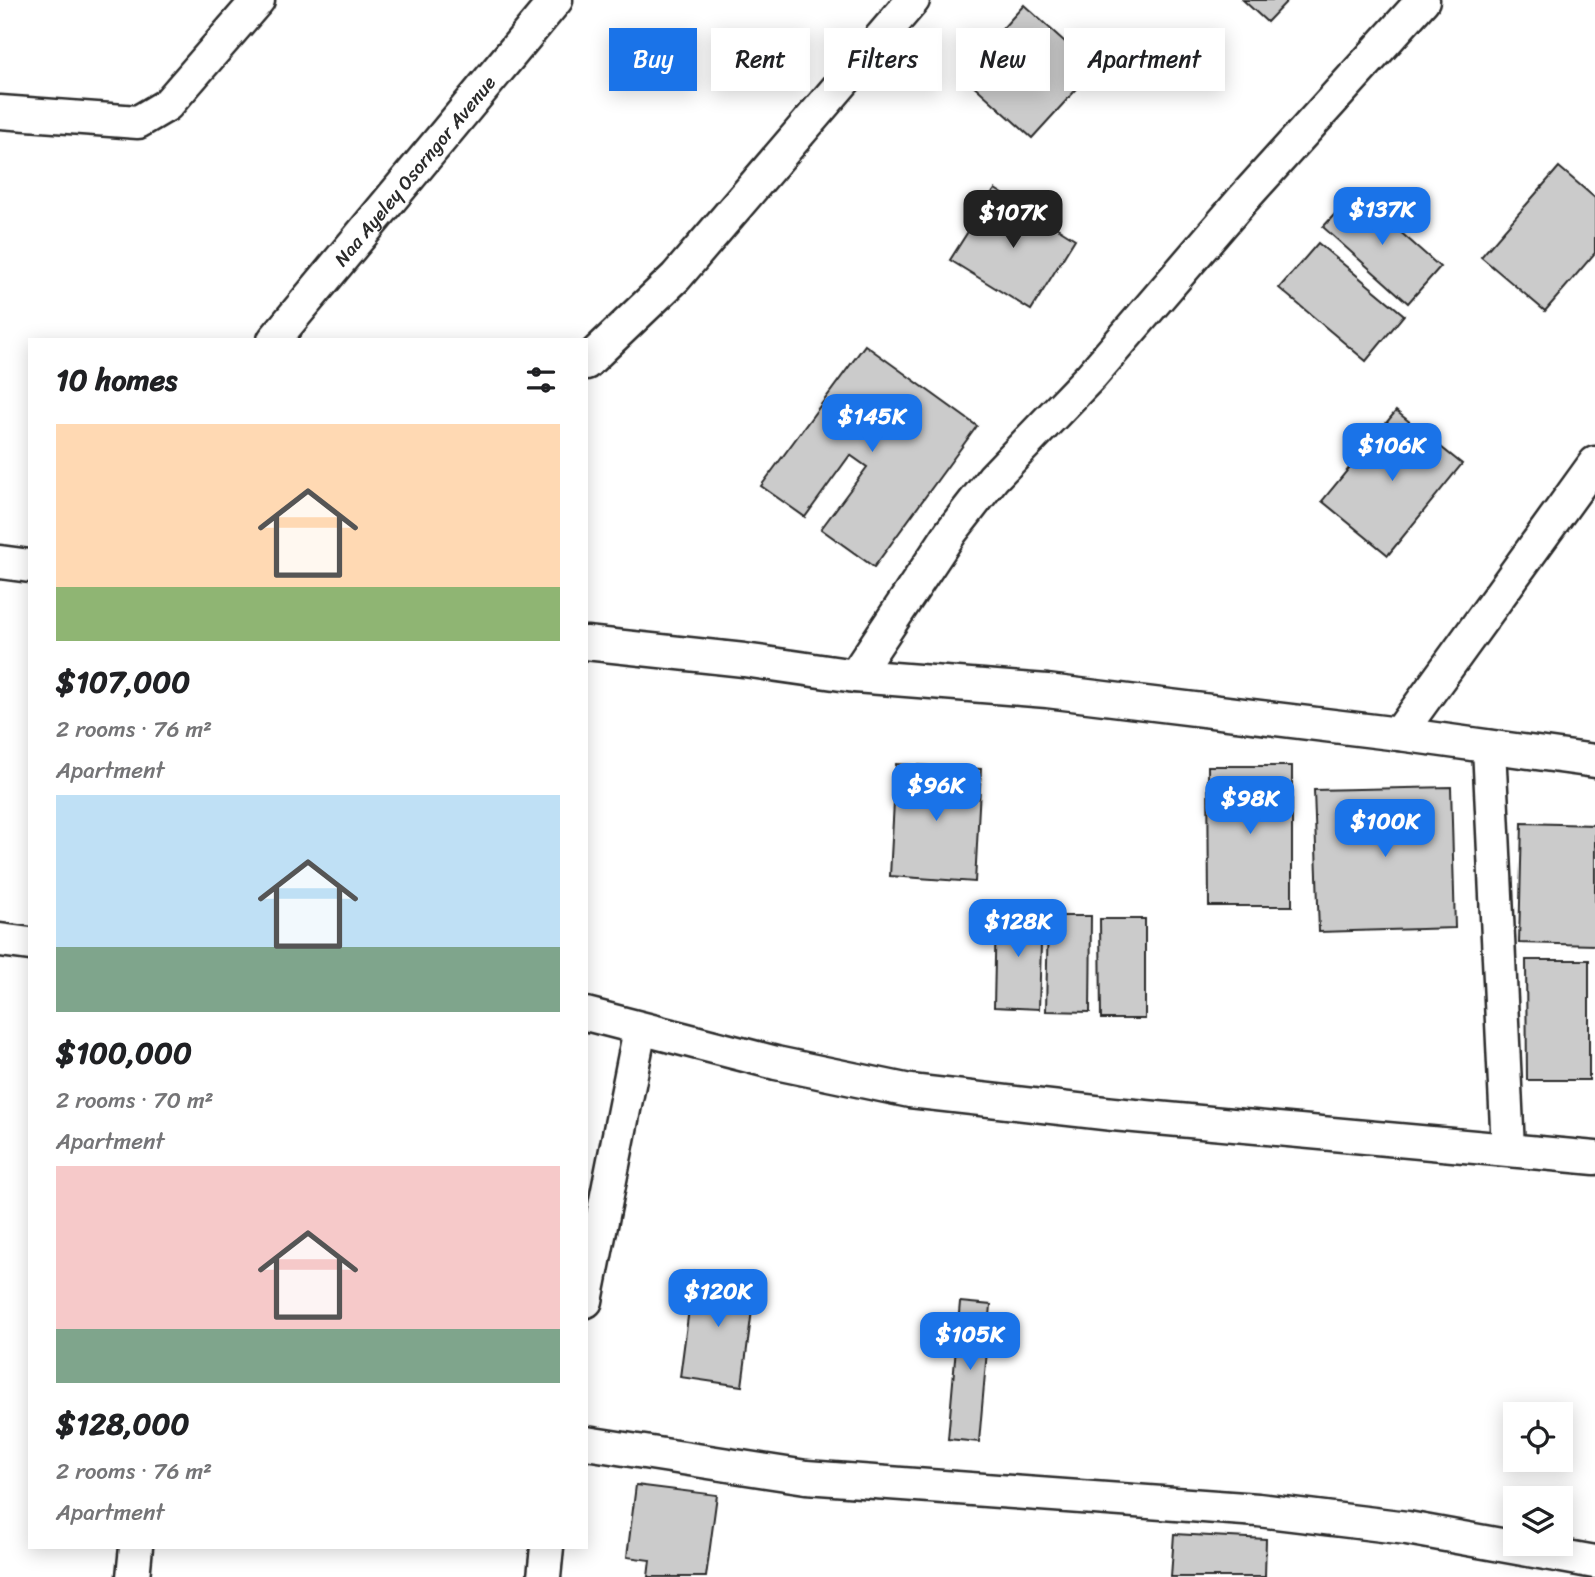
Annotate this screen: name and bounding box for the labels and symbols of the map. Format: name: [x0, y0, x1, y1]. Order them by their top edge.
street label: Naa Ayeley Osorngor Avenue: [325, 68, 504, 274]
pin: $137K: [1333, 188, 1431, 247]
pin: $107K: [964, 190, 1062, 250]
pin: $145K: [823, 394, 921, 454]
pin: $106K: [1343, 424, 1441, 483]
pin: $96K: [895, 764, 977, 823]
pin: $98K: [1209, 776, 1291, 836]
pin: $100K: [1336, 800, 1434, 859]
pin: $128K: [969, 900, 1067, 959]
pin: $120K: [669, 1270, 767, 1329]
pin: $105K: [921, 1312, 1019, 1372]

